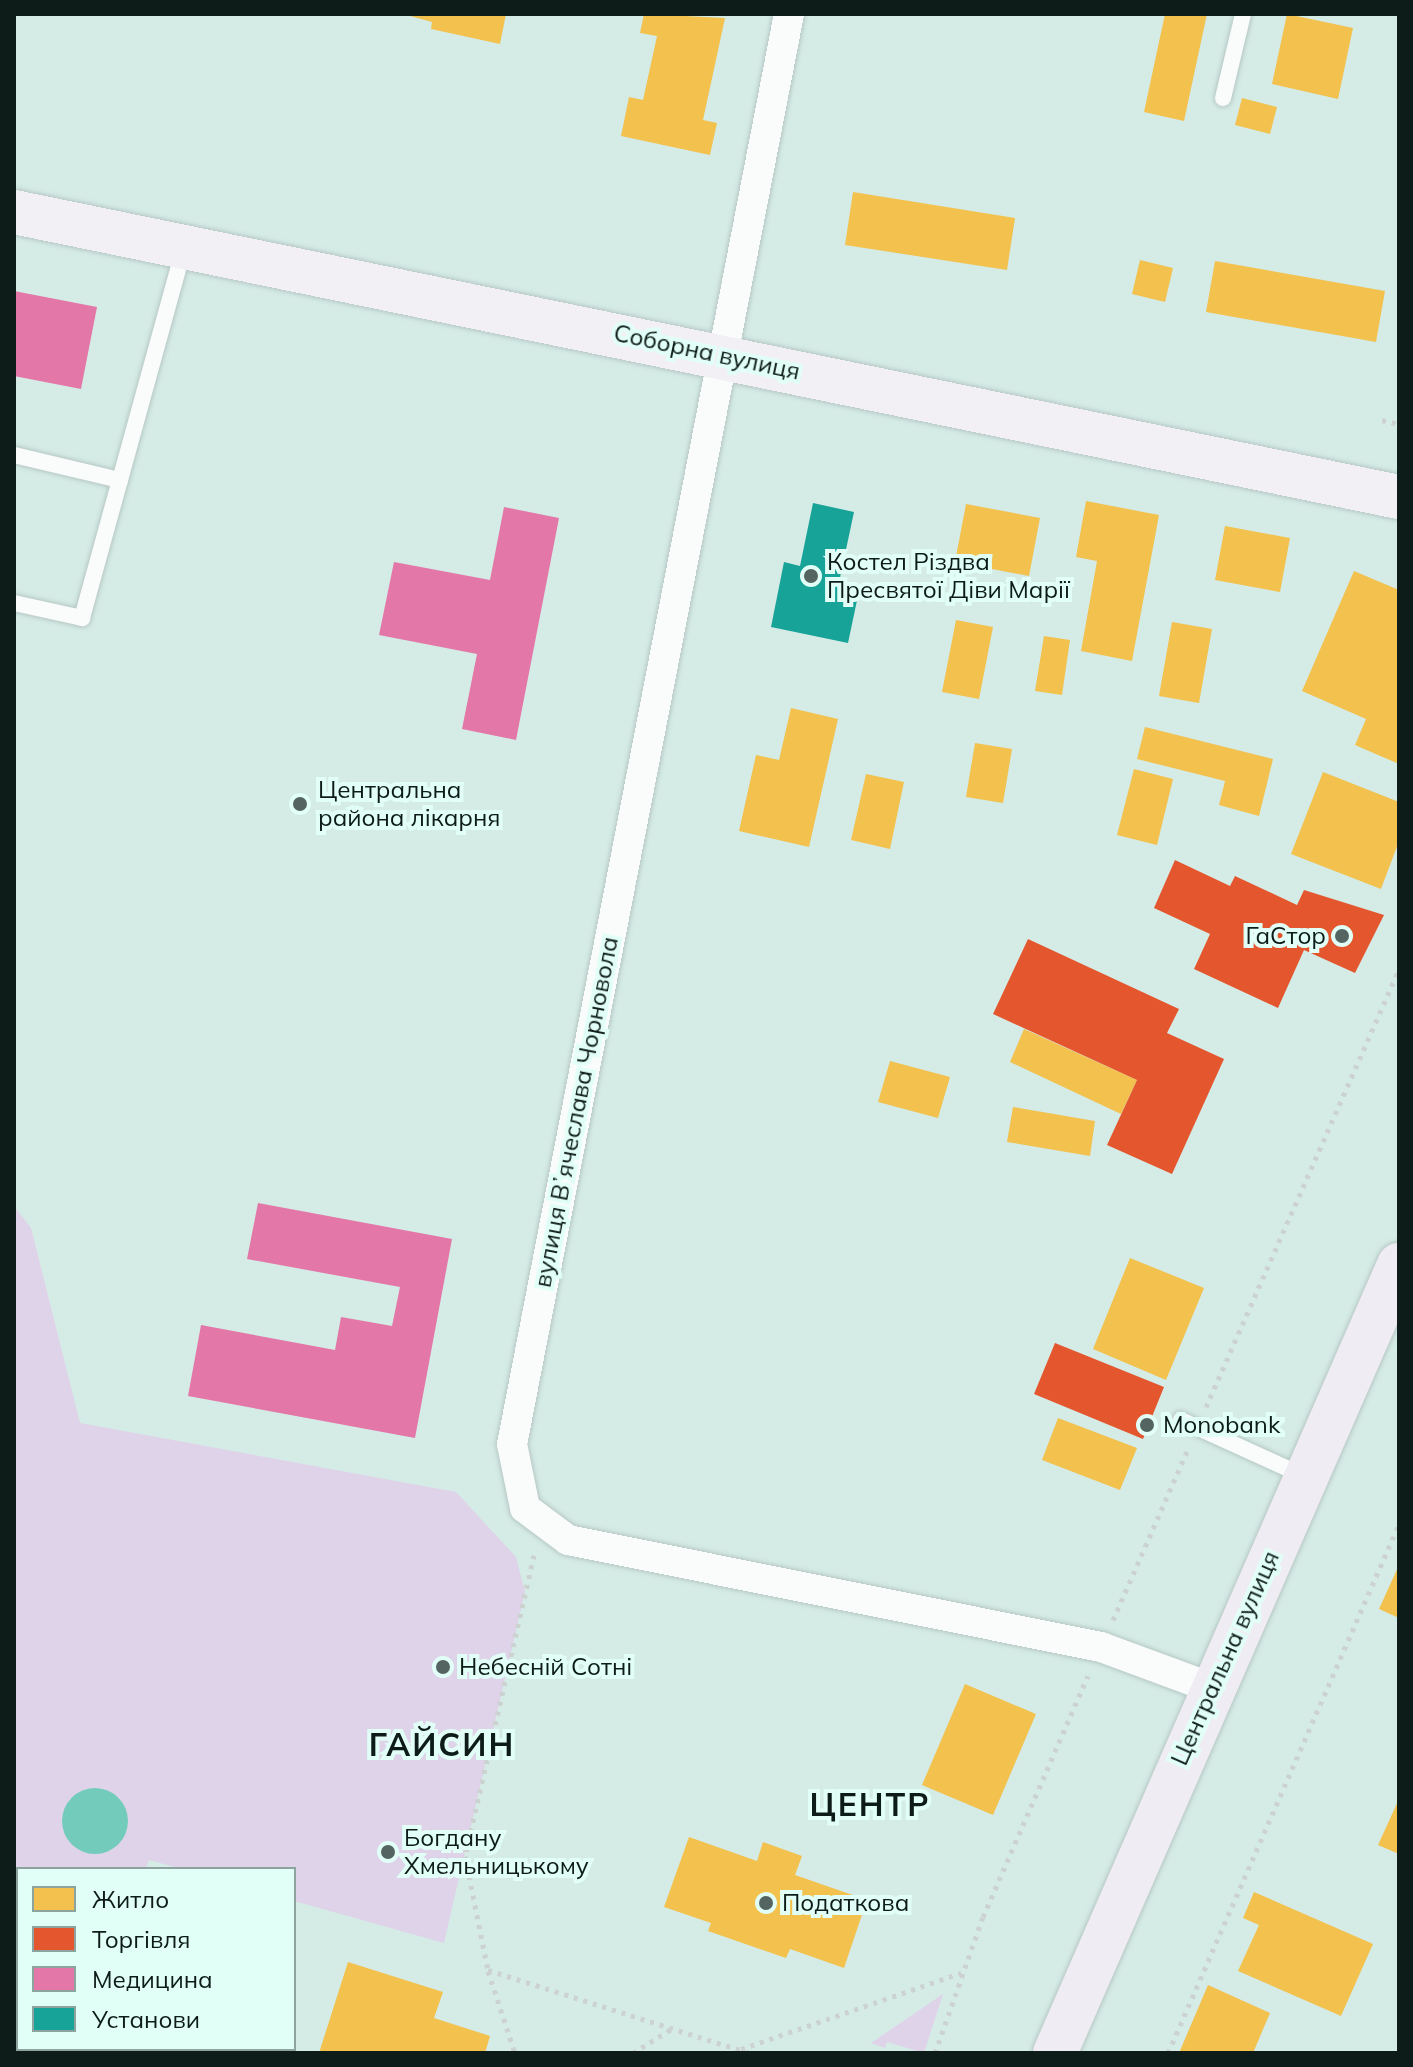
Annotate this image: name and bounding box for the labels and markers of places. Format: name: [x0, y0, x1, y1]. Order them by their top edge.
place label: Костел Різдва Пресвятої Діви Марії: [827, 548, 1070, 604]
marker: Костел Різдва Пресвятої Діви Марії: [802, 567, 820, 585]
place label: Центральна района лікарня: [318, 776, 501, 832]
marker: Центральна района лікарня: [289, 793, 311, 815]
place label: ГаСтор: [1245, 922, 1326, 950]
marker: ГаСтор: [1333, 927, 1351, 945]
place label: Monobank: [1163, 1411, 1280, 1439]
marker: Monobank: [1138, 1416, 1156, 1434]
place label: Небесній Сотні: [459, 1653, 632, 1681]
marker: Небесній Сотні: [434, 1658, 452, 1676]
place label: Богдану Хмельницькому: [404, 1824, 589, 1880]
marker: Богдану Хмельницькому: [379, 1843, 397, 1861]
place label: Податкова: [782, 1889, 909, 1917]
marker: Податкова: [757, 1894, 775, 1912]

